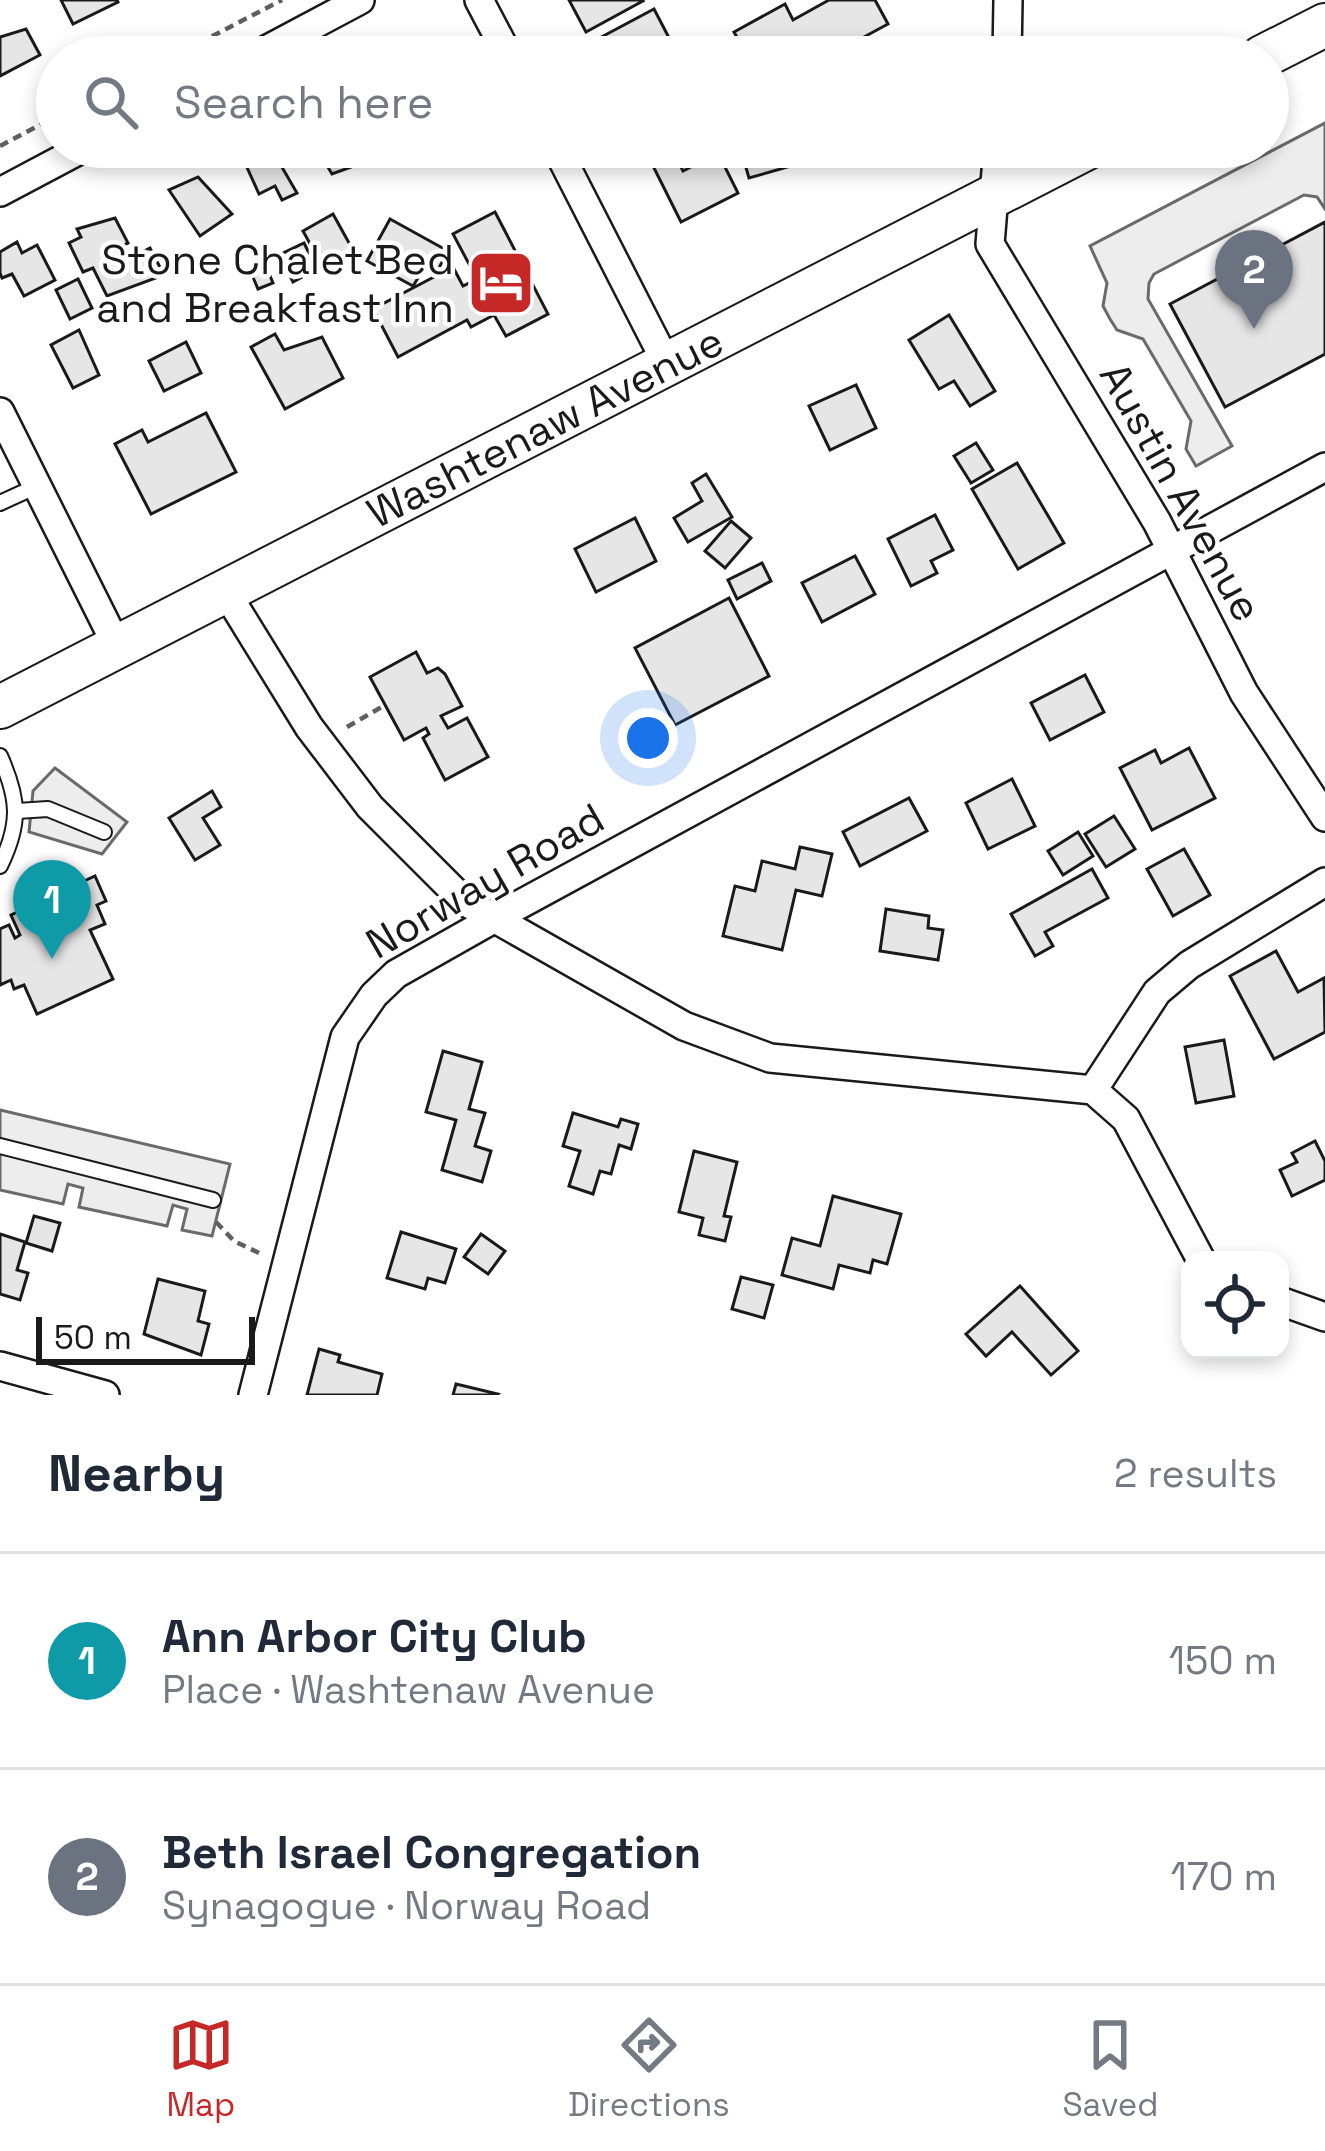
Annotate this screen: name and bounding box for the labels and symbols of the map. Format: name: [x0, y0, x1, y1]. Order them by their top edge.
pin: 2: [1215, 230, 1293, 329]
place label: Stone Chalet Bed and Breakfast Inn: [96, 233, 454, 334]
hotel icon: Stone Chalet Bed and Breakfast Inn: [466, 248, 536, 318]
street label: Washtenaw Avenue: [358, 314, 732, 540]
street label: Austin Avenue: [1088, 353, 1274, 631]
your location: [618, 708, 678, 768]
street label: Norway Road: [356, 792, 614, 970]
pin: 1: [13, 860, 91, 959]
scale bar: [36, 1311, 255, 1364]

